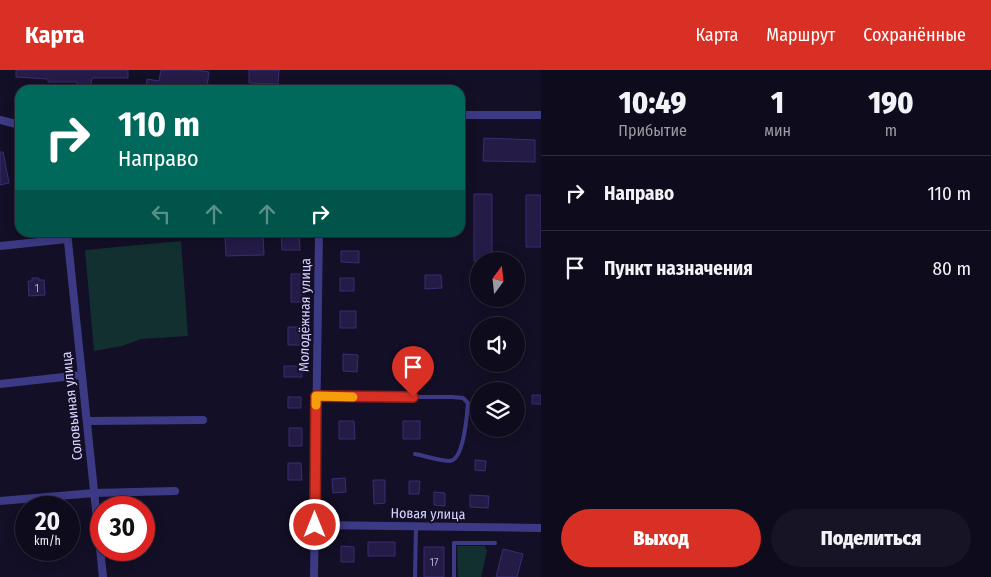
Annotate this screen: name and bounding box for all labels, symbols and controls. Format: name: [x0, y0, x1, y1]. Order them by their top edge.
text: Карта: [25, 21, 84, 49]
text: Карта: [695, 24, 738, 46]
text: Маршрут: [766, 24, 835, 46]
text: Сохранённые: [863, 24, 966, 46]
text: 10:49: [619, 85, 686, 121]
text: 1: [771, 85, 784, 121]
text: 190: [868, 85, 914, 121]
text: 110 m: [118, 103, 200, 145]
icon: right: [35, 105, 100, 170]
text: Прибытие: [618, 121, 687, 140]
text: мин: [764, 121, 791, 140]
text: m: [885, 121, 897, 140]
text: Направо: [118, 145, 199, 172]
icon: right: [561, 179, 589, 207]
text: Направо: [604, 182, 674, 205]
text: 110 m: [927, 182, 971, 205]
icon: left: [147, 200, 175, 228]
icon: ahead: [200, 200, 228, 228]
icon: ahead: [253, 200, 281, 228]
icon: right: [306, 200, 334, 228]
north arrow: [470, 252, 525, 308]
map controls: [470, 252, 525, 437]
icon: arrive: [561, 254, 589, 282]
text: Пункт назначения: [604, 257, 753, 280]
text: 80 m: [933, 257, 971, 280]
street label: Молодёжная улица: [296, 258, 314, 372]
house number: 1: [35, 282, 39, 295]
button: sound: [470, 317, 525, 372]
pin: [392, 346, 434, 397]
street label: Соловьиная улица: [58, 351, 86, 461]
icon: arrive: [399, 353, 427, 381]
button: layers: [470, 382, 525, 437]
speed limit sign: 30: [90, 496, 155, 561]
position arrow: [288, 498, 340, 550]
street label: Новая улица: [390, 505, 466, 523]
text: 20: [35, 507, 60, 537]
button: Выход: [561, 509, 761, 567]
button: Поделиться: [771, 509, 971, 567]
text: km/h: [34, 534, 61, 548]
house number: 17: [430, 556, 439, 569]

